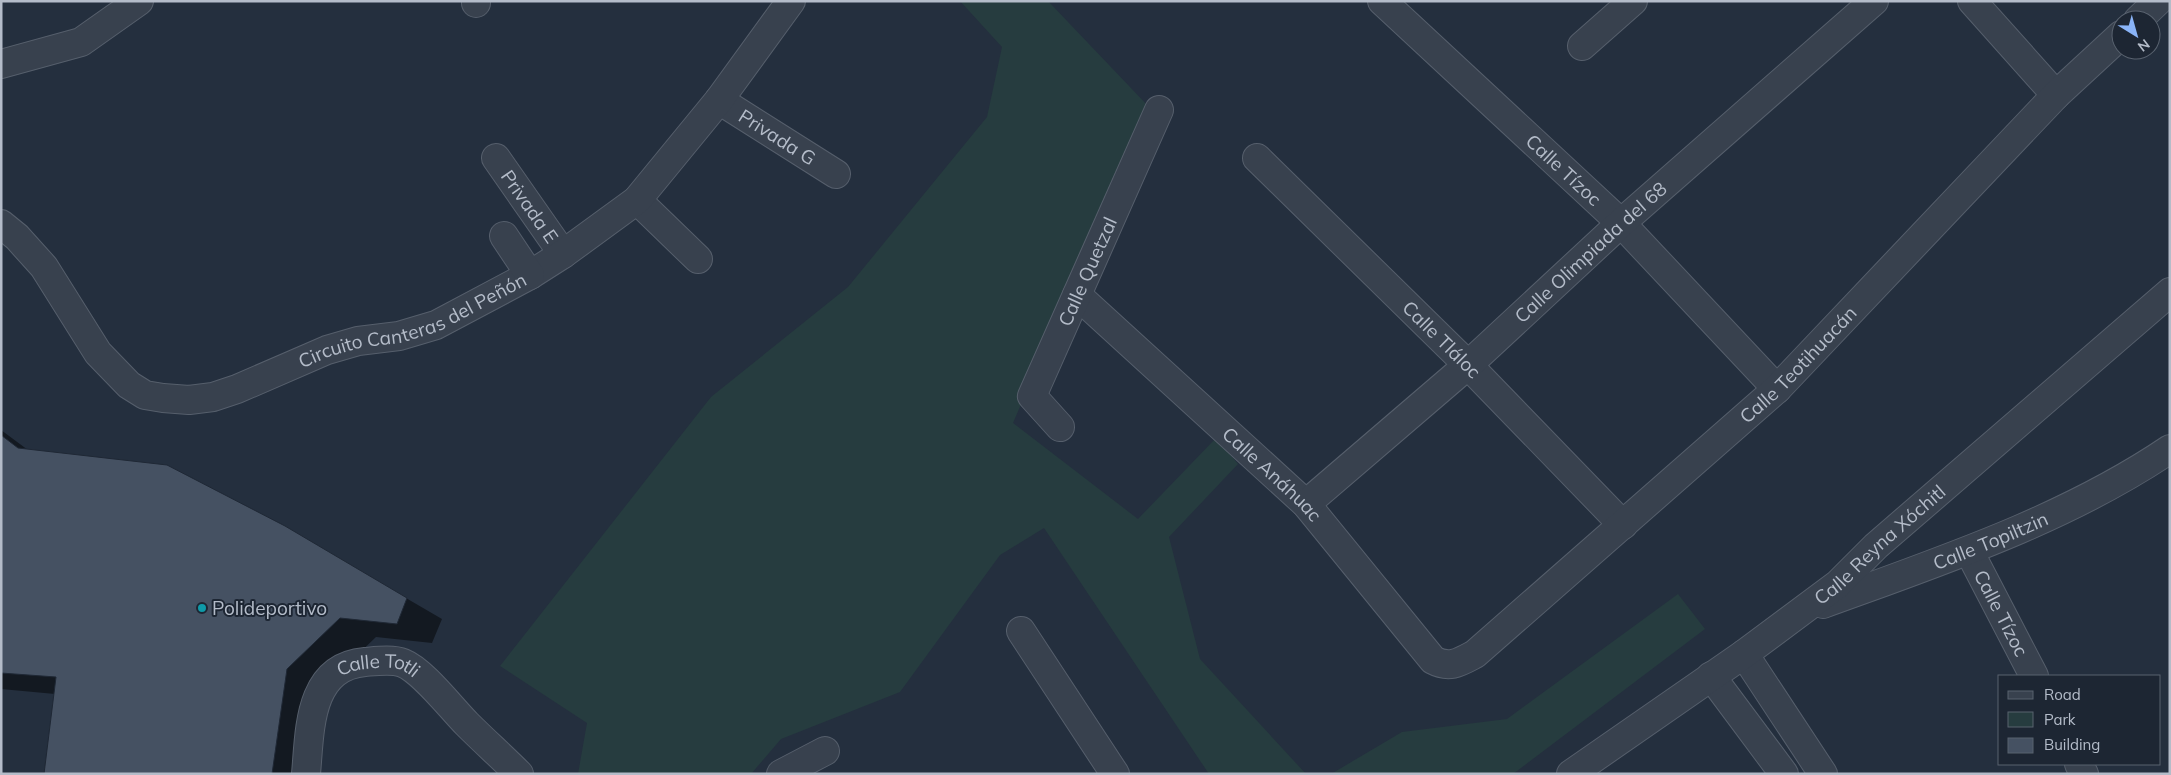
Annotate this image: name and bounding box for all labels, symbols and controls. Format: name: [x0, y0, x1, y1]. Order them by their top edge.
north arrow: [2111, 10, 2161, 60]
text: N: [2134, 35, 2153, 56]
street label: Privada G: [734, 104, 820, 170]
street label: Calle Tízoc: [1521, 129, 1606, 211]
street label: Privada E: [496, 165, 564, 248]
street label: Calle Olimpiada del 68: [1509, 176, 1672, 328]
street label: Calle Quetzal: [1053, 213, 1122, 330]
street label: Circuito Canteras del Peñón: [294, 267, 530, 373]
street label: Calle Tláloc: [1398, 296, 1486, 383]
street label: Calle Teotihuacán: [1735, 301, 1862, 428]
street label: Calle Anáhuac: [1217, 422, 1327, 526]
street label: Calle Reyna Xóchitl: [1809, 479, 1950, 610]
street label: Calle Topiltzin: [1930, 506, 2052, 575]
street label: Calle Tízoc: [1969, 566, 2034, 661]
place label: Polideportivo: [212, 596, 327, 620]
marker: Polideportivo: [196, 602, 208, 614]
street label: Calle Totli: [332, 648, 425, 682]
legend: [1998, 675, 2161, 765]
text: Road: [2044, 685, 2081, 704]
text: Park: [2044, 710, 2076, 729]
text: Building: [2044, 735, 2100, 754]

